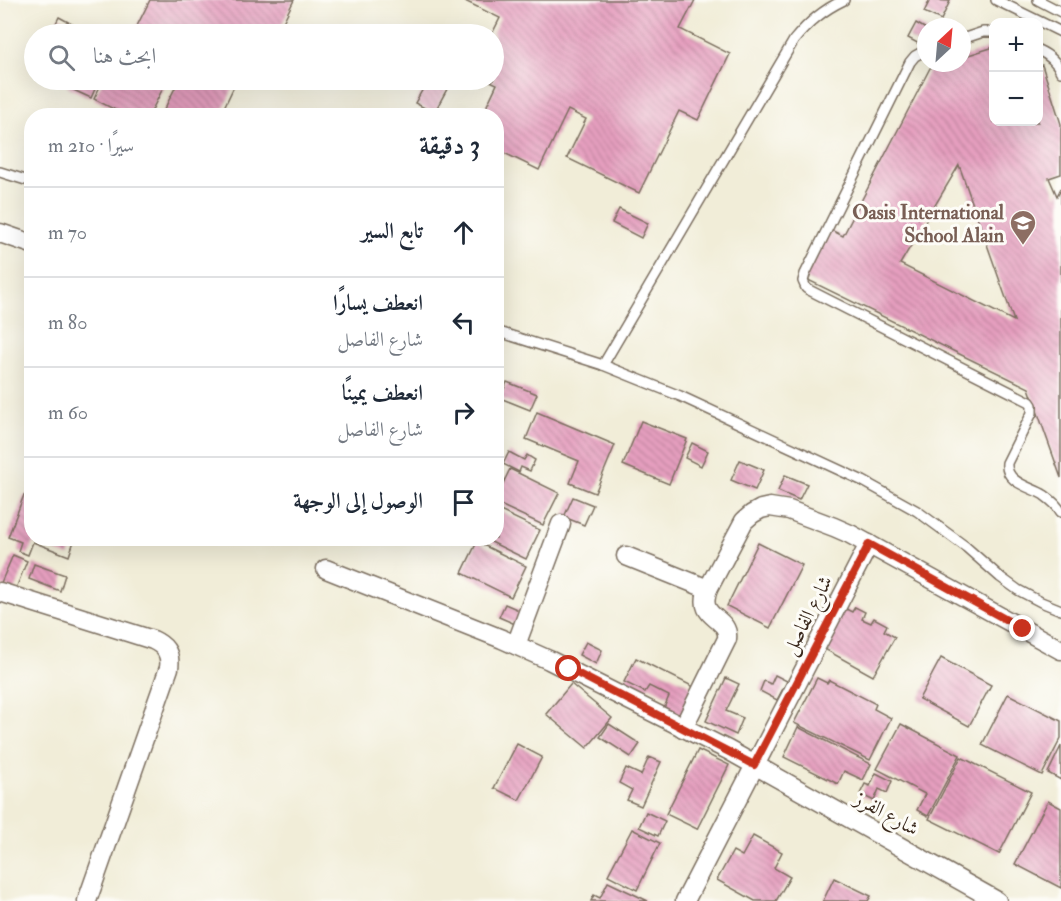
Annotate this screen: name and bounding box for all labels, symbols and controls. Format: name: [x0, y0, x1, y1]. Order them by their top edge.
north arrow: [917, 18, 971, 72]
map controls: [989, 18, 1043, 126]
button: +: [989, 18, 1043, 72]
search box: [24, 24, 504, 90]
icon: search: [45, 41, 78, 74]
text: ابحث هنا: [93, 42, 156, 70]
button: −: [989, 72, 1043, 126]
text: 3 دقيقة: [419, 130, 480, 162]
text: سيرًا · 210 m: [48, 133, 134, 158]
place label: Oasis International School Alain: [852, 200, 1005, 248]
school or university icon: Oasis International School Alain: [1008, 208, 1038, 246]
icon: ahead: [447, 216, 480, 249]
text: تابع السير: [361, 217, 423, 245]
text: 70 m: [48, 220, 87, 245]
text: انعطف يسارًا: [333, 289, 423, 317]
icon: left: [447, 306, 480, 339]
text: 80 m: [48, 310, 87, 335]
text: شارع الفاصل: [337, 327, 423, 352]
text: انعطف يمينًا: [342, 379, 423, 407]
icon: right: [447, 396, 480, 429]
text: 60 m: [48, 400, 88, 425]
text: شارع الفاصل: [337, 417, 423, 442]
icon: arrive: [447, 486, 480, 519]
text: الوصول إلى الوجهة: [293, 487, 423, 515]
street label: شارع الفاصل: [777, 571, 843, 661]
route end: [1009, 615, 1035, 641]
route start: [555, 655, 581, 681]
street label: شارع الفرز: [846, 785, 923, 846]

